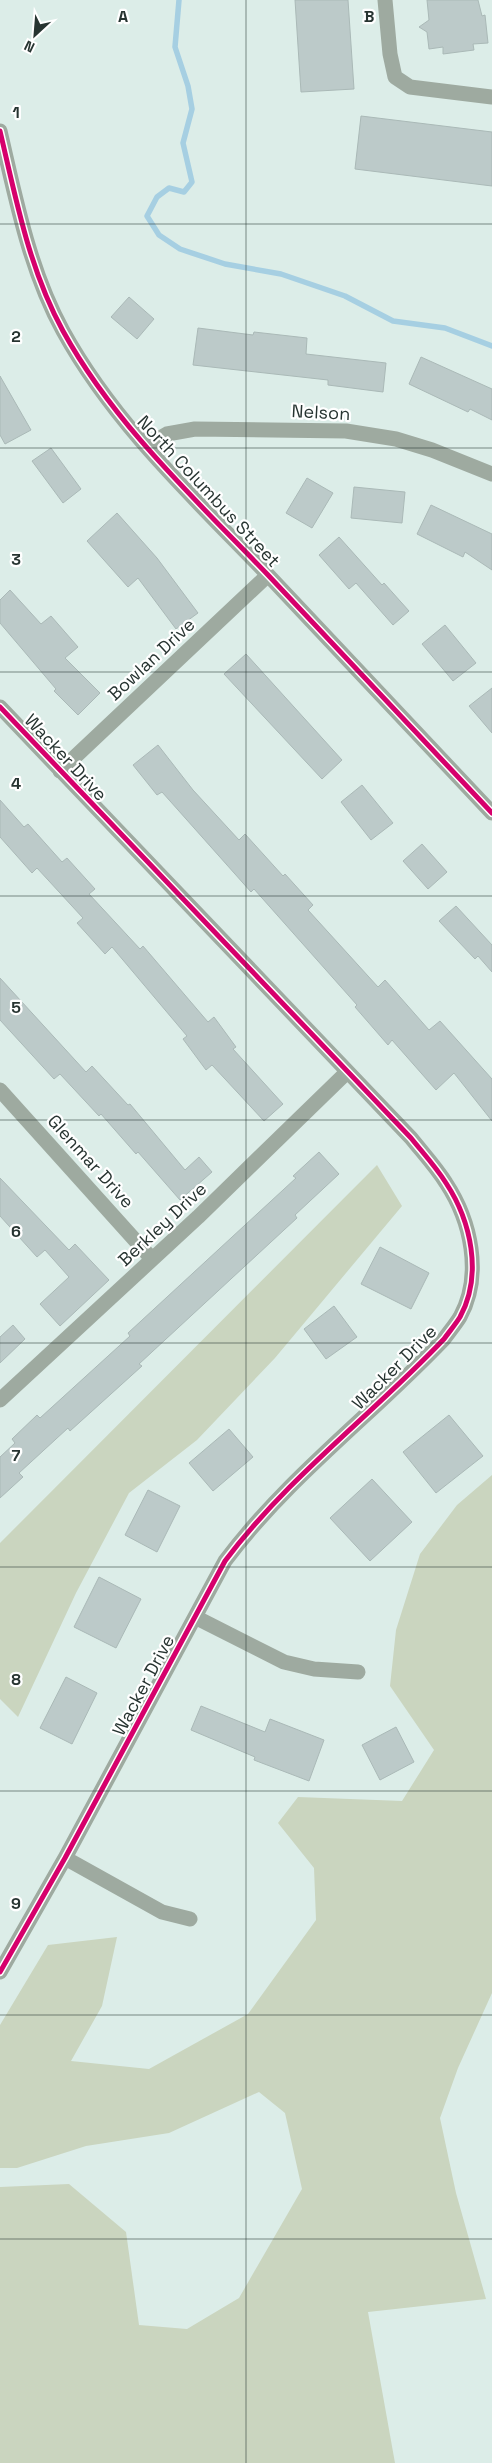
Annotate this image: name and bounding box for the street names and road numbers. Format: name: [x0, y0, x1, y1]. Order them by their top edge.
street label: Nelson: [291, 399, 351, 425]
street label: North Columbus Street: [133, 410, 285, 572]
street label: Bowlan Drive: [103, 613, 199, 705]
street label: Wacker Drive: [20, 709, 112, 805]
street label: Glenmar Drive: [43, 1109, 139, 1213]
street label: Berkley Drive: [113, 1177, 211, 1271]
street label: Wacker Drive: [347, 1320, 441, 1414]
street label: Wacker Drive: [107, 1631, 179, 1739]

